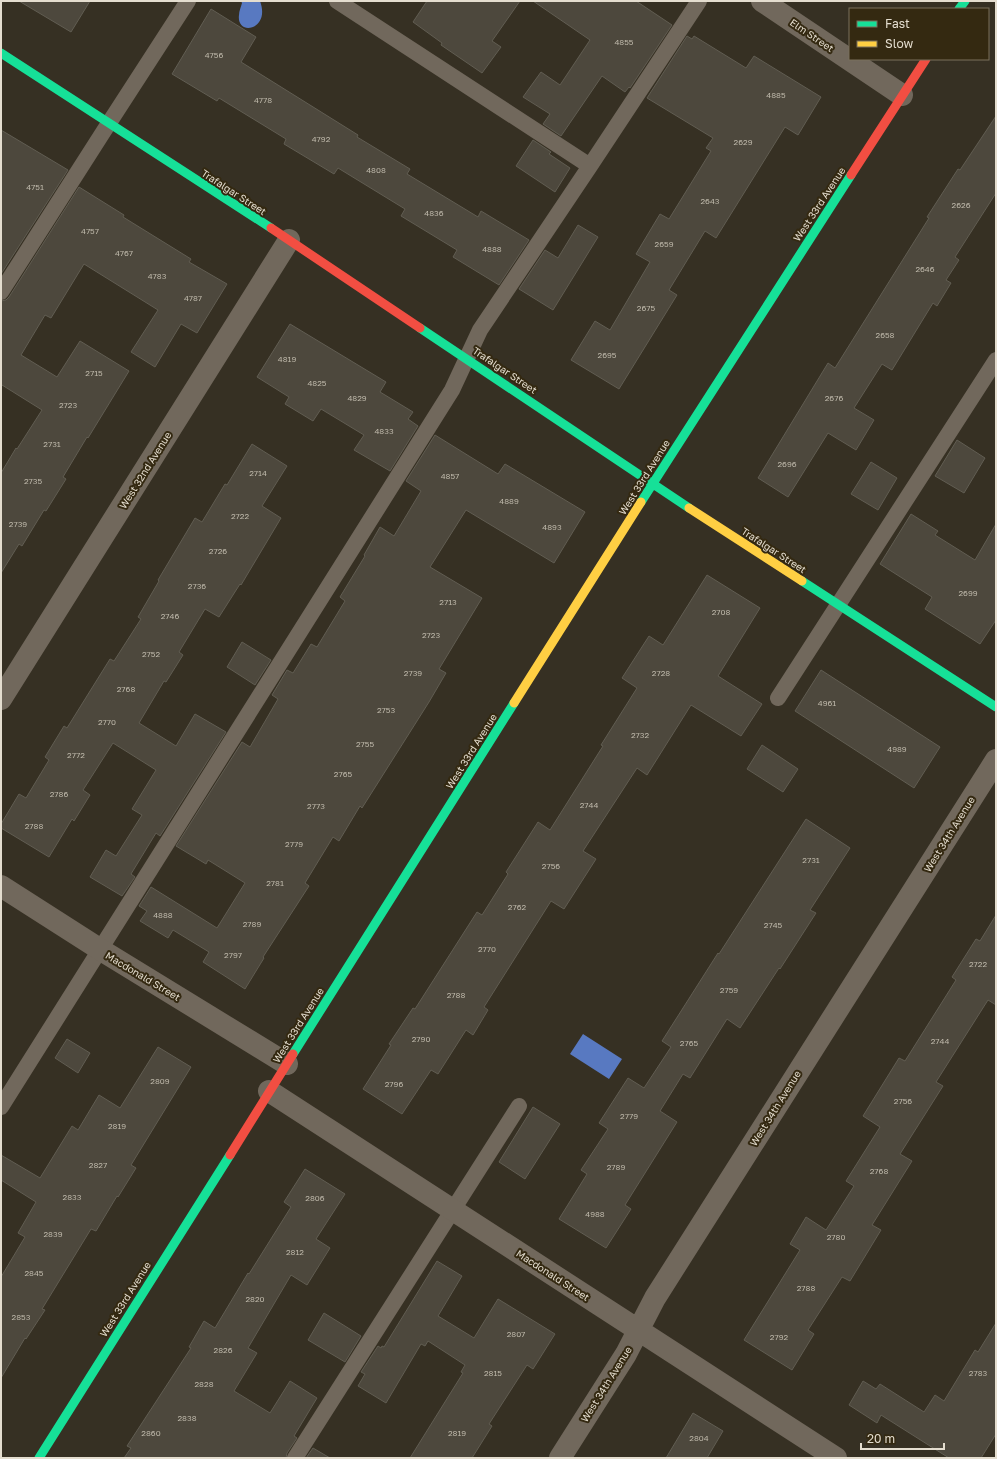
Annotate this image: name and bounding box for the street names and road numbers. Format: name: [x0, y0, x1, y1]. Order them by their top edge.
street label: Elm Street: [788, 16, 836, 54]
street label: West 33rd Avenue: [790, 164, 848, 243]
street label: Trafalgar Street: [199, 167, 269, 217]
street label: Trafalgar Street: [471, 344, 539, 396]
street label: West 32nd Avenue: [116, 429, 174, 511]
street label: West 33rd Avenue: [616, 437, 672, 517]
street label: Trafalgar Street: [739, 525, 809, 575]
street label: West 33rd Avenue: [443, 711, 499, 791]
street label: West 34th Avenue: [921, 794, 977, 874]
street label: Macdonald Street: [103, 949, 183, 1003]
street label: West 33rd Avenue: [270, 985, 326, 1065]
street label: West 34th Avenue: [747, 1068, 803, 1148]
street label: Macdonald Street: [514, 1247, 592, 1303]
street label: West 33rd Avenue: [97, 1259, 153, 1339]
street label: West 34th Avenue: [578, 1344, 634, 1424]

